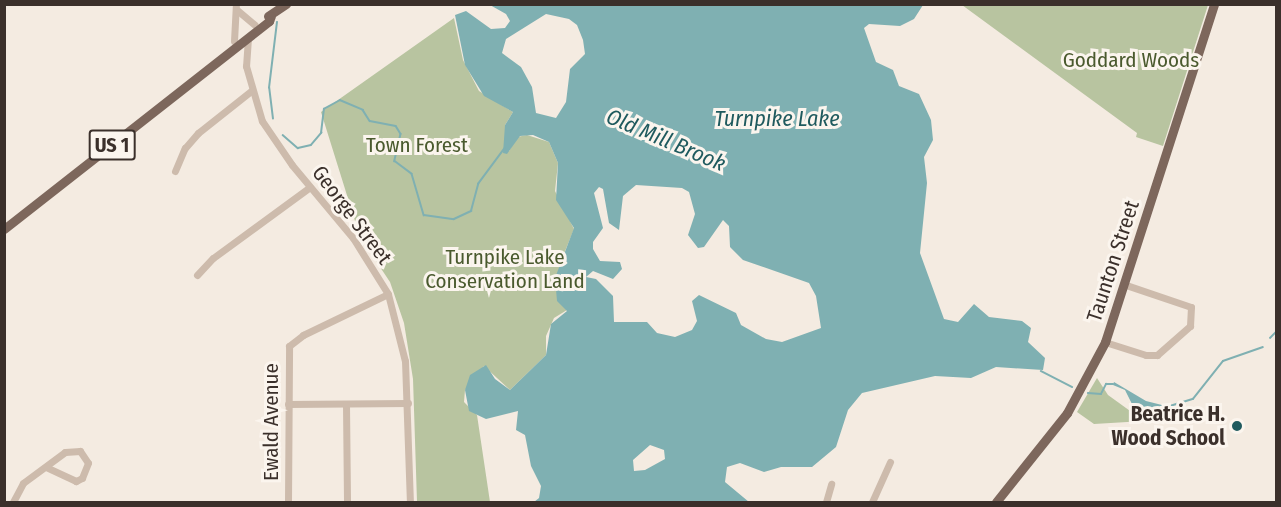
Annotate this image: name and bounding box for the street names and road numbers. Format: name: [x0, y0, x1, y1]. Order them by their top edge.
road number: US 1: [88, 128, 136, 162]
street label: George Street: [307, 161, 397, 269]
street label: Taunton Street: [1082, 197, 1144, 325]
street label: Ewald Avenue: [258, 363, 284, 481]

